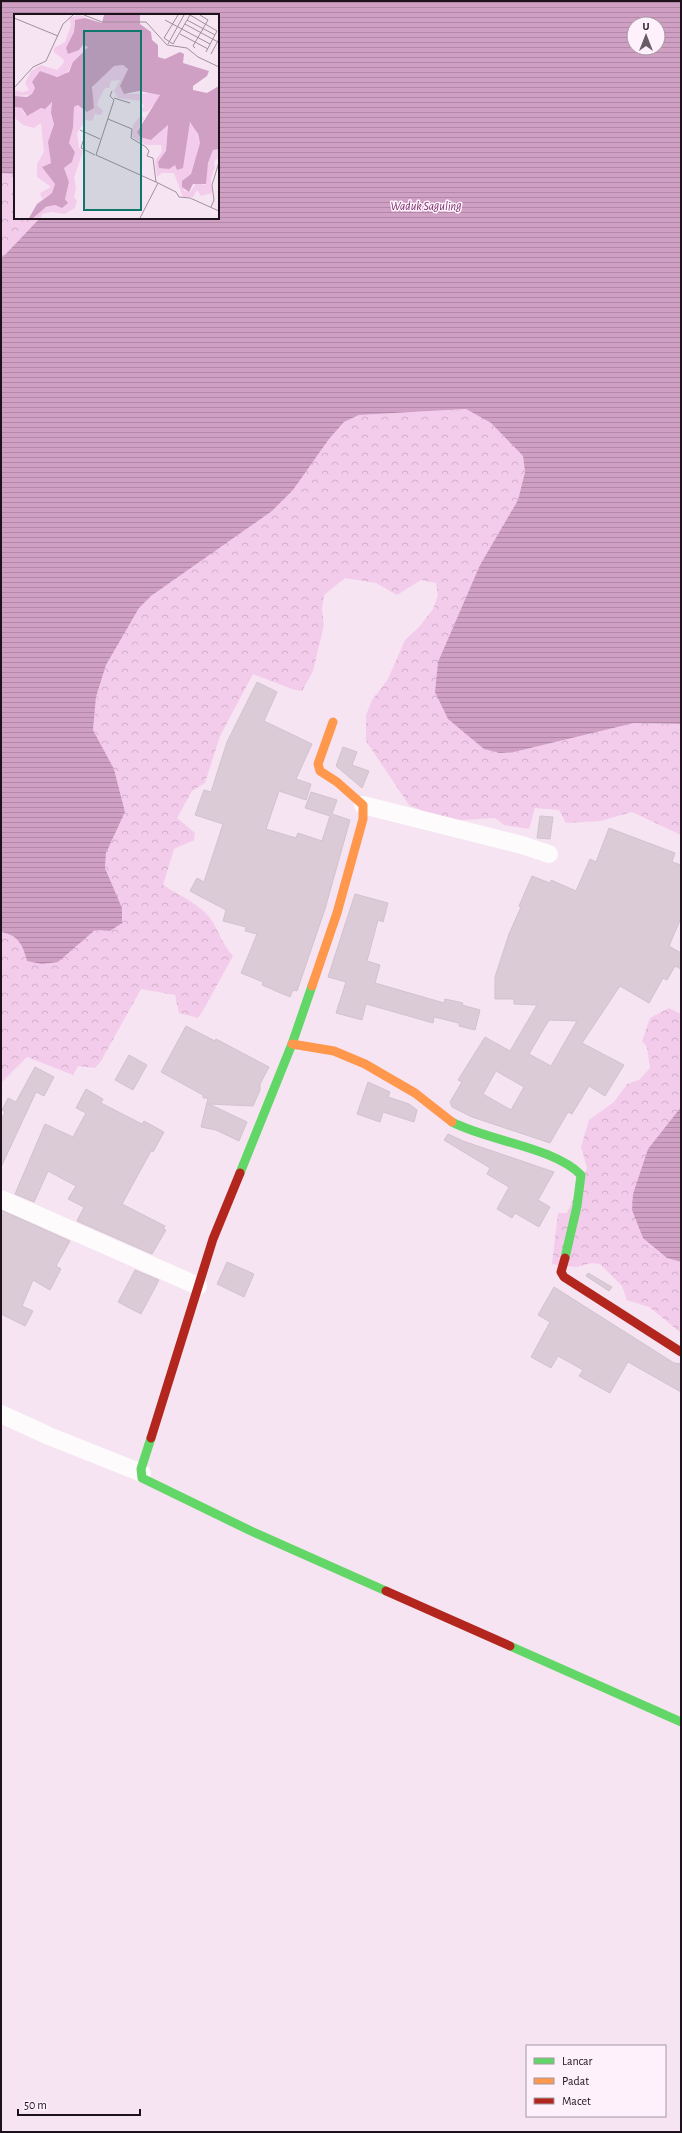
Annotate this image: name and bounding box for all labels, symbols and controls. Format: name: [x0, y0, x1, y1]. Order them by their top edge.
inset map: [14, 14, 219, 219]
north arrow: [626, 16, 666, 56]
text: U: [642, 21, 650, 32]
water label: Waduk Saguling: [391, 200, 461, 212]
legend: [526, 2045, 666, 2117]
text: Lancar: [562, 2055, 593, 2067]
text: Padat: [562, 2075, 589, 2087]
scale bar: [18, 2091, 140, 2117]
text: Macet: [562, 2095, 591, 2107]
text: 50 m: [24, 2099, 47, 2111]

